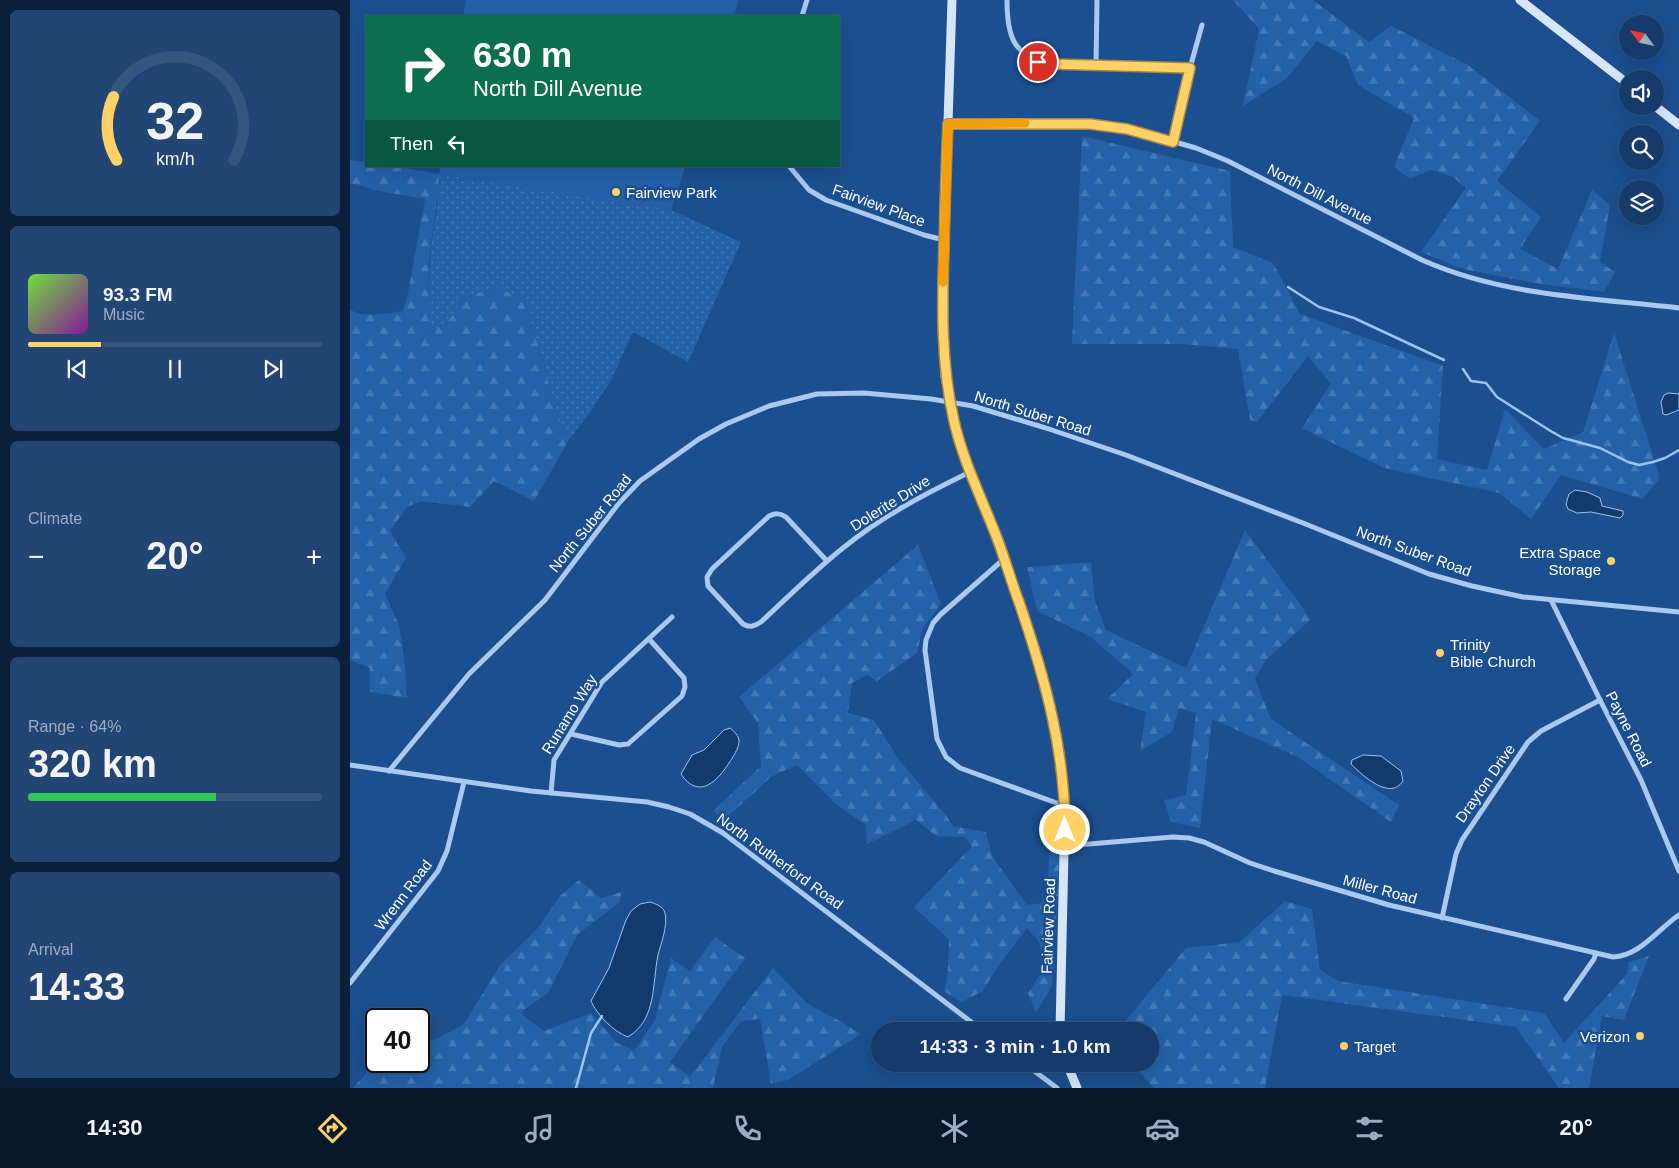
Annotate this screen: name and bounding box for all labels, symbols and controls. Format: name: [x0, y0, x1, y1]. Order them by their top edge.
north arrow: [1619, 15, 1664, 60]
map controls: [1619, 15, 1664, 225]
icon: right: [390, 35, 455, 100]
text: 630 m: [473, 35, 572, 74]
pin: [1017, 41, 1059, 83]
icon: arrive: [1024, 48, 1052, 76]
button: sound: [1619, 70, 1664, 115]
text: North Dill Avenue: [473, 76, 643, 101]
text: 32: [146, 92, 204, 150]
button: search: [1619, 125, 1664, 170]
icon: left: [443, 130, 471, 158]
text: Then: [390, 133, 433, 154]
text: km/h: [156, 149, 194, 169]
street label: North Dill Avenue: [1265, 160, 1375, 228]
street label: Fairview Place: [830, 180, 928, 230]
button: layers: [1619, 180, 1664, 225]
place label: Fairview Park: [626, 184, 717, 201]
marker: Fairview Park: [610, 186, 622, 198]
text: 93.3 FM: [103, 284, 173, 305]
text: Music: [103, 306, 145, 323]
icon: previous: [63, 355, 91, 383]
icon: pause: [161, 355, 189, 383]
icon: next: [259, 355, 287, 383]
street label: North Suber Road: [973, 387, 1093, 439]
street label: North Suber Road: [545, 471, 635, 575]
street label: Dolerite Drive: [847, 472, 933, 534]
text: Climate: [28, 510, 82, 527]
street label: North Suber Road: [1354, 522, 1474, 580]
text: 20°: [146, 535, 204, 577]
text: −: [28, 541, 44, 572]
text: +: [306, 541, 322, 572]
place label: Extra Space Storage: [1519, 544, 1601, 578]
marker: Extra Space Storage: [1605, 555, 1617, 567]
place label: Trinity Bible Church: [1450, 636, 1536, 670]
marker: Trinity Bible Church: [1434, 647, 1446, 659]
street label: Runamo Way: [538, 671, 600, 757]
street label: Payne Road: [1603, 688, 1655, 770]
text: Range · 64%: [28, 718, 121, 735]
street label: Drayton Drive: [1452, 741, 1518, 825]
text: 320 km: [28, 743, 157, 785]
position arrow: [1038, 803, 1090, 855]
street label: North Rutherford Road: [714, 810, 846, 912]
street label: Wrenn Road: [371, 856, 435, 934]
street label: Miller Road: [1341, 871, 1419, 907]
street label: Fairview Road: [1038, 878, 1058, 974]
text: Arrival: [28, 941, 73, 958]
text: 14:33: [28, 966, 125, 1008]
speed limit sign: 40: [365, 1008, 430, 1073]
place label: Verizon: [1580, 1028, 1630, 1045]
marker: Verizon: [1634, 1030, 1646, 1042]
text: 14:33 · 3 min · 1.0 km: [919, 1036, 1111, 1057]
place label: Target: [1354, 1038, 1397, 1055]
marker: Target: [1338, 1040, 1350, 1052]
icon: directions: [315, 1111, 350, 1146]
icon: music: [522, 1111, 557, 1146]
icon: phone: [730, 1111, 765, 1146]
icon: climate: [937, 1111, 972, 1146]
icon: car: [1145, 1111, 1180, 1146]
icon: filters: [1352, 1111, 1387, 1146]
text: 14:30: [86, 1115, 142, 1140]
text: 20°: [1559, 1115, 1593, 1140]

